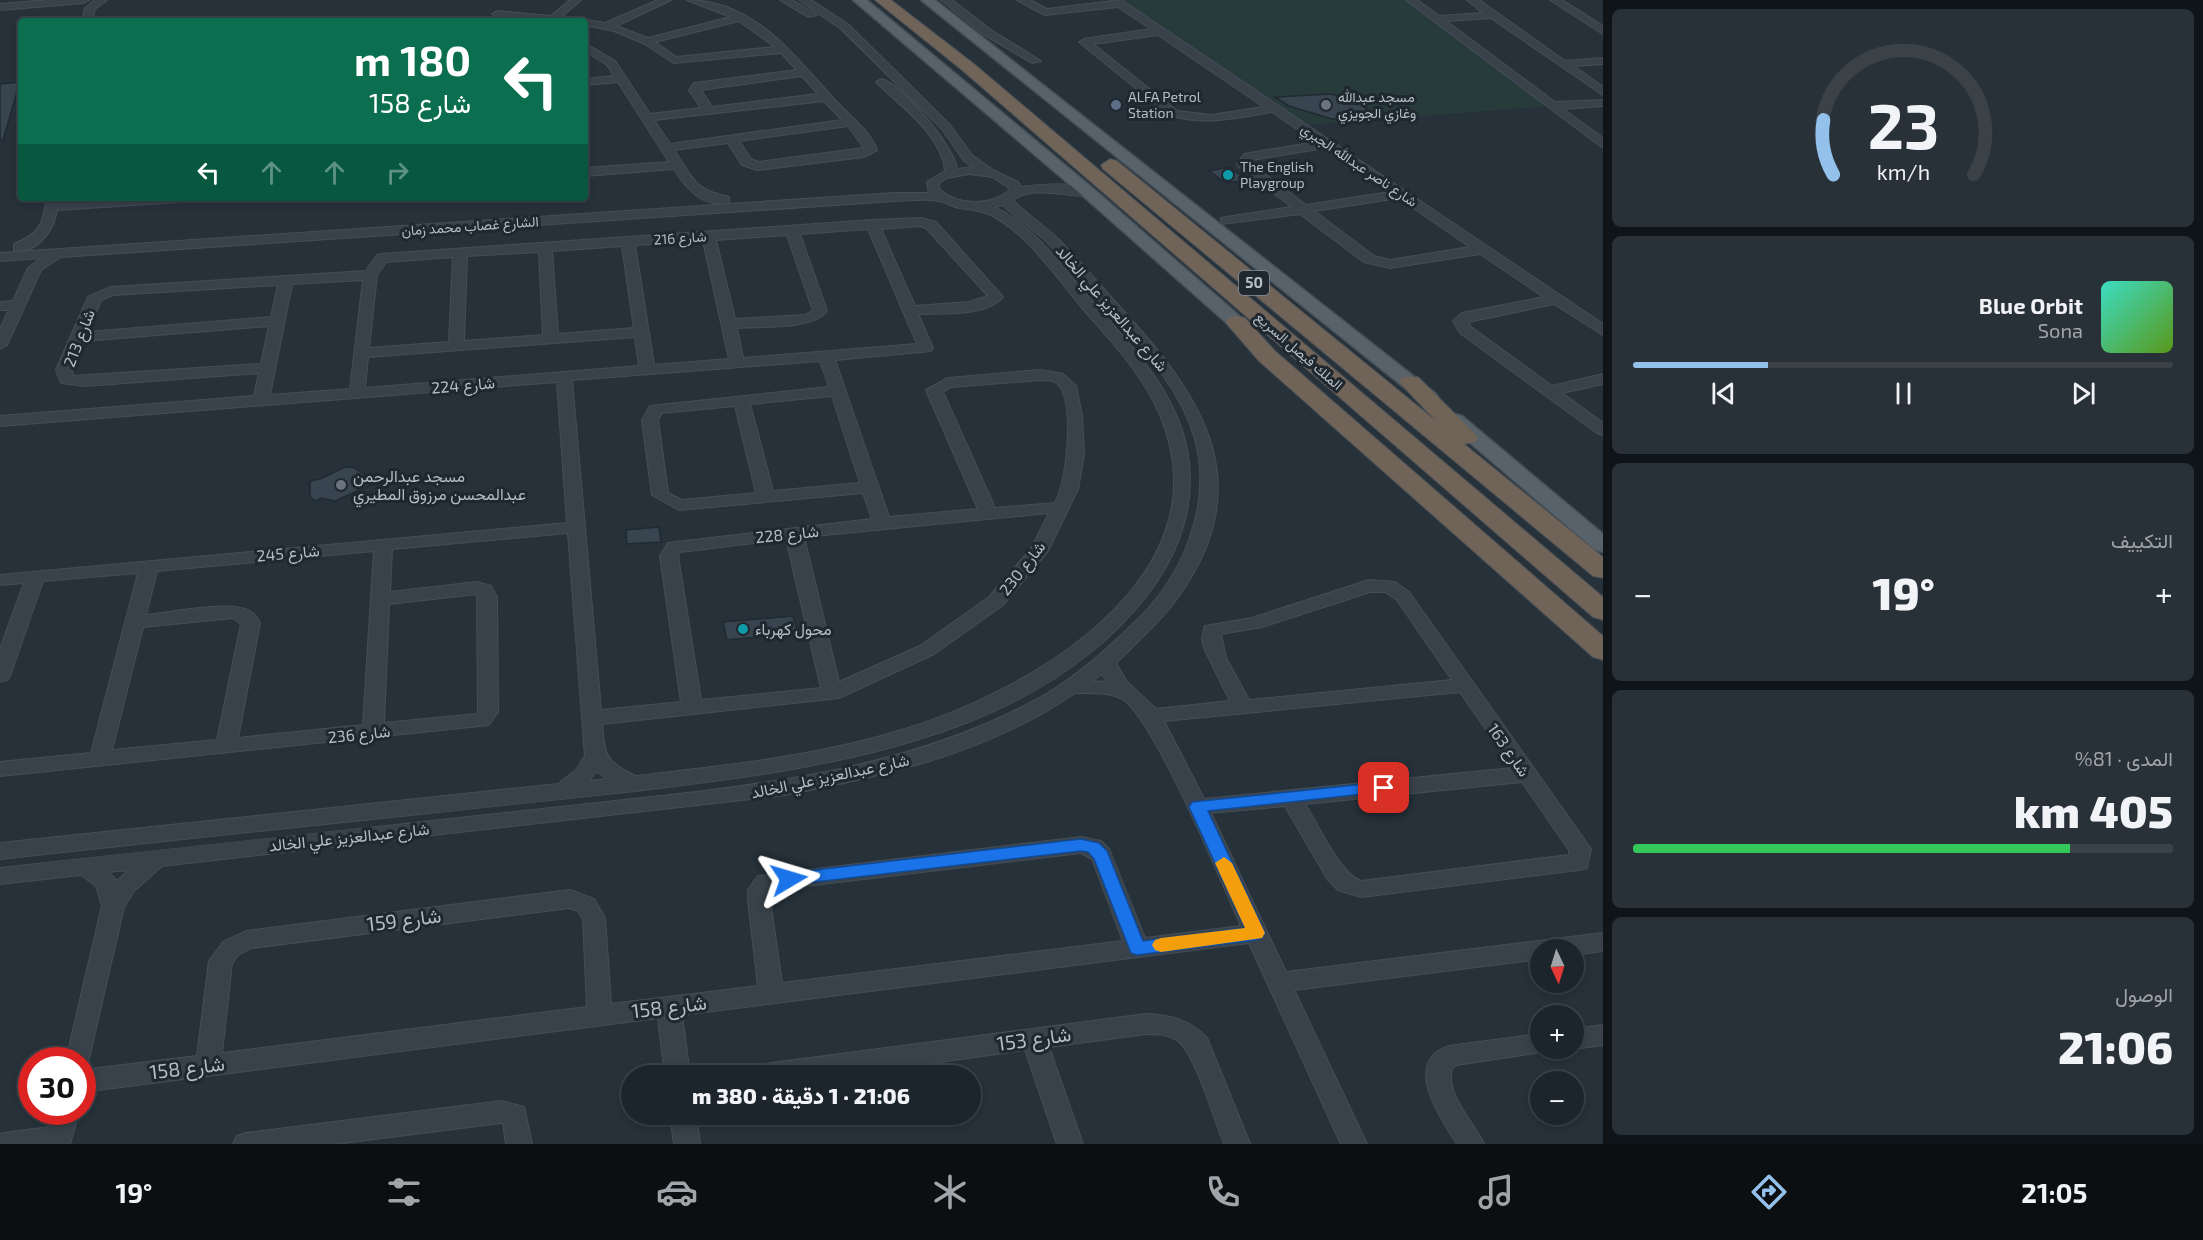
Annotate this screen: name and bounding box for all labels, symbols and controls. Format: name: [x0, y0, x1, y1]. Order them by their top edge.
text: 180 m: [354, 34, 471, 84]
icon: left: [492, 42, 570, 120]
text: شارع 158: [369, 86, 471, 118]
text: 23: [1867, 87, 1939, 162]
place label: ALFA Petrol Station: [1128, 88, 1202, 121]
place label: مسجد عبدالله وغازي الجويزي: [1338, 88, 1416, 125]
marker: ALFA Petrol Station: [1109, 98, 1123, 112]
marker: مسجد عبدالله وغازي الجويزي: [1319, 98, 1333, 112]
street label: شارع ناصر عبدالله الجبري: [1296, 119, 1421, 213]
icon: left: [192, 156, 225, 189]
icon: ahead: [255, 156, 288, 189]
icon: ahead: [318, 156, 351, 189]
icon: right: [381, 156, 414, 189]
place label: The English Playgroup: [1240, 158, 1314, 191]
text: km/h: [1876, 159, 1930, 184]
marker: The English Playgroup: [1221, 168, 1235, 182]
street label: الشارع غصاب محمد زمان: [401, 212, 539, 242]
street label: شارع 216: [653, 227, 707, 251]
street label: شارع عبدالعزيز علي الخالد: [1049, 241, 1172, 378]
road number: 50: [1239, 271, 1269, 295]
text: Blue Orbit: [1979, 292, 2083, 318]
street label: شارع 213: [59, 306, 101, 370]
street label: الملك فيصل السريع: [1250, 308, 1346, 395]
text: Sona: [2038, 318, 2083, 342]
street label: شارع 224: [430, 372, 496, 400]
icon: previous: [1707, 377, 1740, 410]
icon: pause: [1887, 377, 1920, 410]
icon: next: [2067, 377, 2100, 410]
place label: مسجد عبدالرحمن عبدالمحسن مرزوق المطيري: [353, 466, 526, 508]
marker: مسجد عبدالرحمن عبدالمحسن مرزوق المطيري: [334, 478, 348, 492]
street label: شارع 228: [754, 521, 820, 549]
text: التكييف: [2111, 528, 2173, 552]
street label: شارع 230: [995, 537, 1051, 600]
street label: شارع 245: [256, 540, 321, 568]
text: 19°: [1872, 565, 1935, 619]
text: −: [1633, 573, 1652, 613]
text: +: [2155, 573, 2173, 613]
place label: محول كهرباء: [755, 619, 832, 640]
marker: محول كهرباء: [736, 622, 750, 636]
street label: شارع 163: [1482, 720, 1534, 782]
street label: شارع 236: [327, 721, 391, 749]
text: المدى · 81%: [2075, 746, 2173, 770]
street label: شارع عبدالعزيز علي الخالد: [749, 749, 912, 806]
pin: [1358, 762, 1409, 813]
icon: arrive: [1367, 771, 1400, 804]
text: 405 km: [2014, 783, 2173, 837]
street label: شارع عبدالعزيز علي الخالد: [268, 819, 431, 859]
position arrow: [757, 847, 821, 911]
street label: شارع 159: [365, 903, 443, 938]
north arrow: [1530, 939, 1584, 993]
map controls: [1530, 939, 1584, 1125]
text: الوصول: [2115, 982, 2173, 1006]
street label: شارع 158: [630, 989, 708, 1025]
button: +: [1530, 1005, 1584, 1059]
text: 21:06: [2058, 1019, 2173, 1073]
street label: شارع 153: [995, 1021, 1073, 1058]
speed limit sign: 30: [18, 1047, 96, 1125]
street label: شارع 158: [148, 1050, 226, 1086]
button: −: [1530, 1071, 1584, 1125]
text: 21:06 · 1 دقيقة · 380 m: [692, 1082, 910, 1108]
icon: filters: [383, 1171, 425, 1213]
icon: car: [656, 1171, 698, 1213]
icon: climate: [929, 1171, 971, 1213]
icon: phone: [1202, 1171, 1244, 1213]
icon: music: [1475, 1171, 1517, 1213]
icon: directions: [1748, 1171, 1790, 1213]
text: 19°: [116, 1176, 152, 1208]
text: 21:05: [2021, 1176, 2088, 1208]

